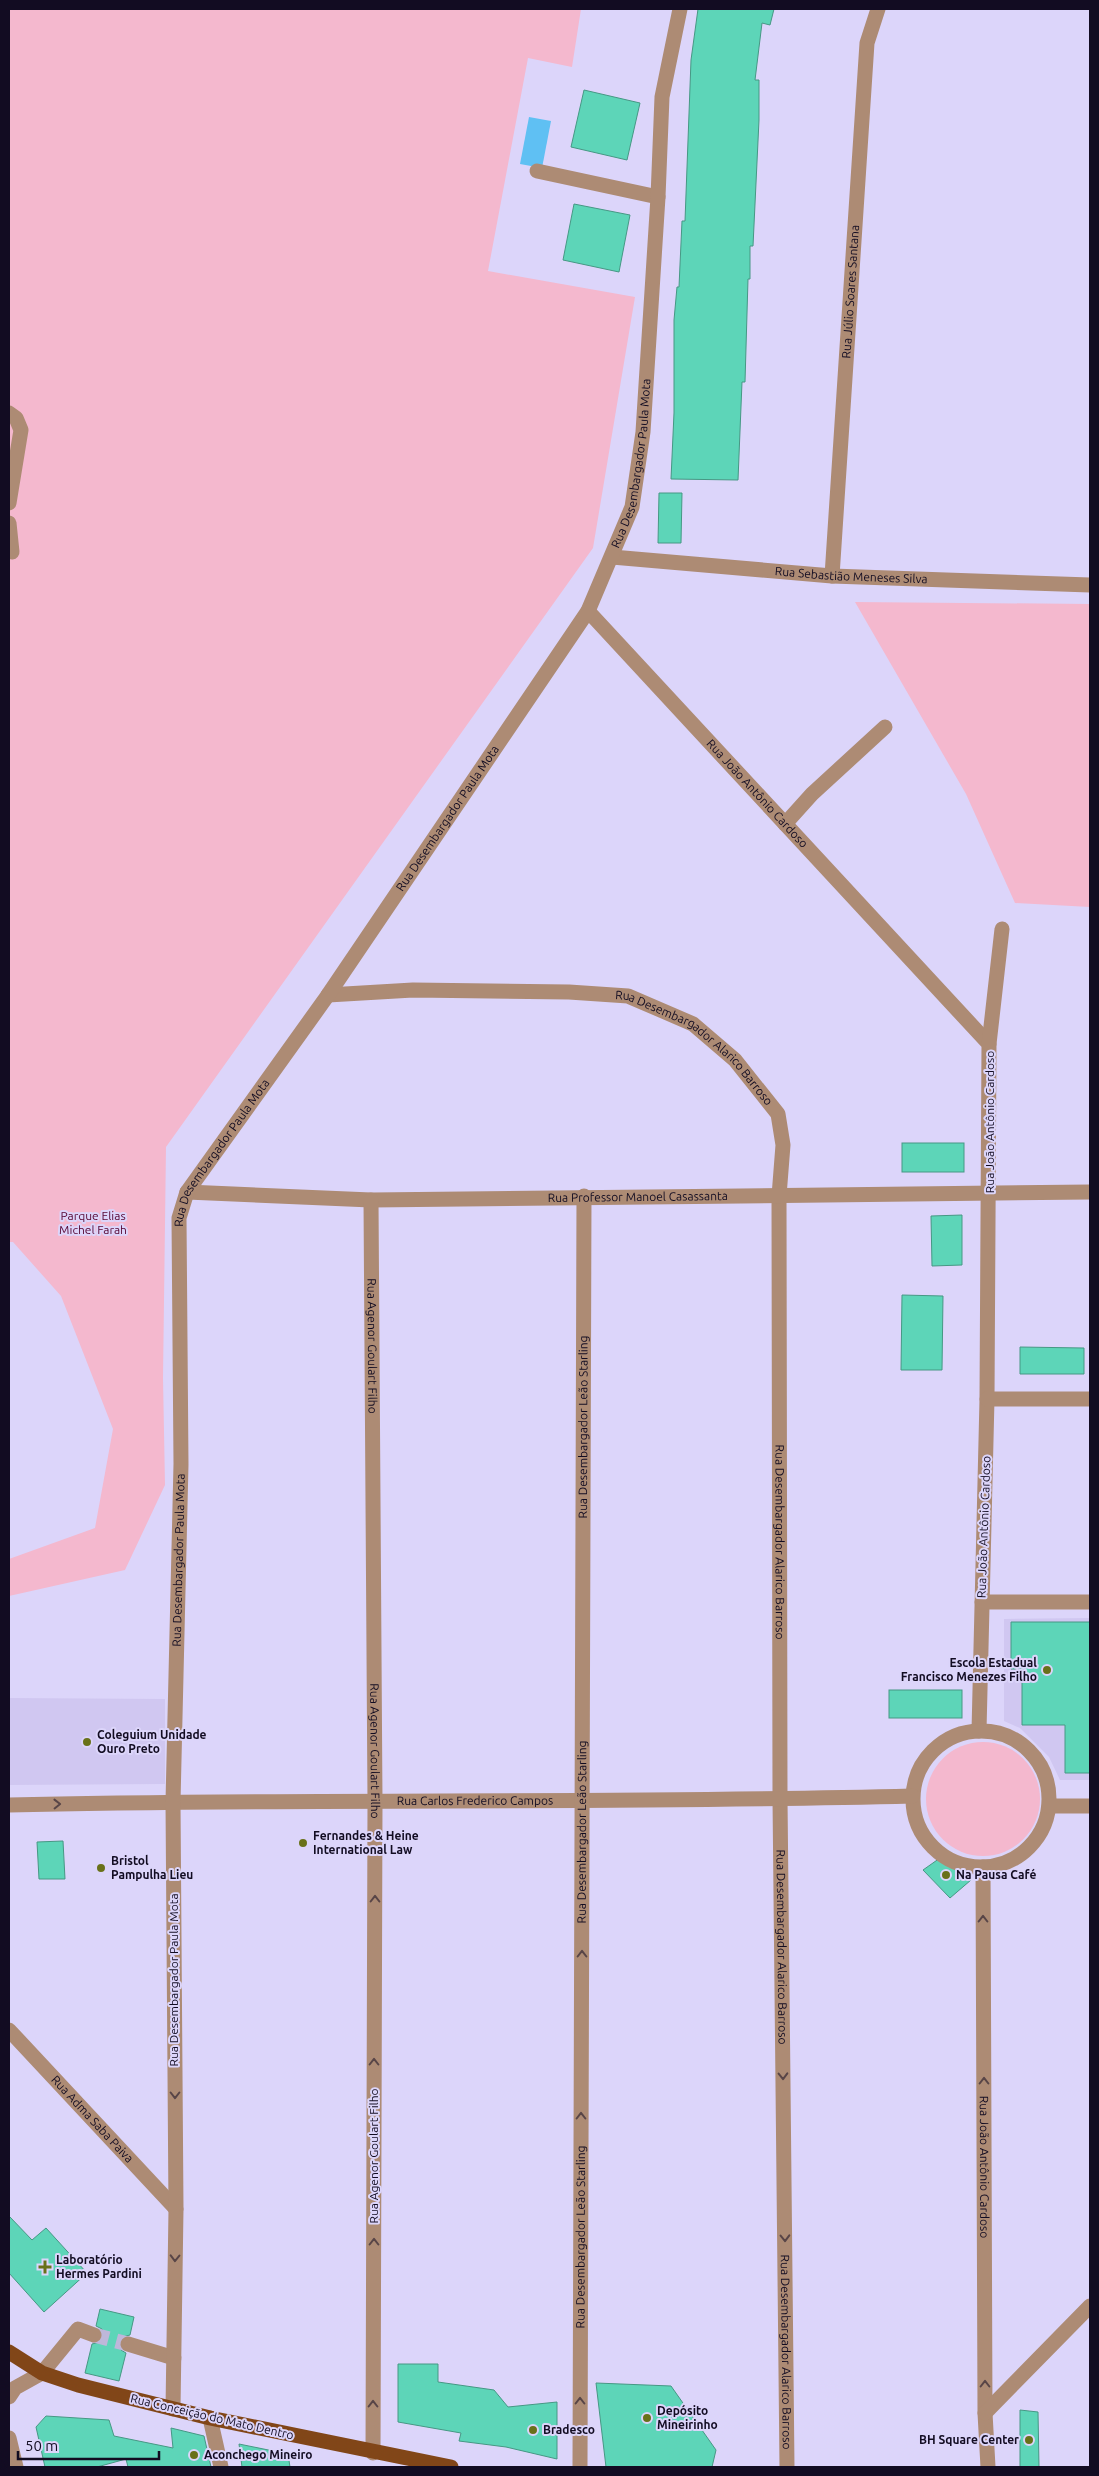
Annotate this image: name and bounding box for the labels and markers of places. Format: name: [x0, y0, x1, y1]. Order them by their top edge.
place label: Escola Estadual Francisco Menezes Filho: [901, 1656, 1037, 1683]
marker: Escola Estadual Francisco Menezes Filho: [1041, 1664, 1053, 1676]
place label: Coleguium Unidade Ouro Preto: [97, 1728, 207, 1755]
marker: Coleguium Unidade Ouro Preto: [81, 1736, 93, 1748]
place label: Fernandes & Heine International Law: [313, 1829, 419, 1856]
marker: Fernandes & Heine International Law: [297, 1837, 309, 1849]
place label: Bristol Pampulha Lieu: [111, 1854, 193, 1881]
marker: Bristol Pampulha Lieu: [95, 1862, 107, 1874]
place label: Na Pausa Café: [956, 1868, 1036, 1881]
marker: Na Pausa Café: [940, 1869, 952, 1881]
place label: Laboratório Hermes Pardini: [56, 2253, 142, 2280]
marker: Laboratório Hermes Pardini: [38, 2260, 52, 2274]
place label: Depósito Mineirinho: [657, 2404, 718, 2431]
marker: Depósito Mineirinho: [641, 2412, 653, 2424]
place label: Bradesco: [543, 2423, 595, 2436]
marker: Bradesco: [527, 2424, 539, 2436]
place label: BH Square Center: [919, 2433, 1019, 2446]
marker: BH Square Center: [1023, 2434, 1035, 2446]
place label: Aconchego Mineiro: [204, 2448, 313, 2461]
marker: Aconchego Mineiro: [188, 2449, 200, 2461]

